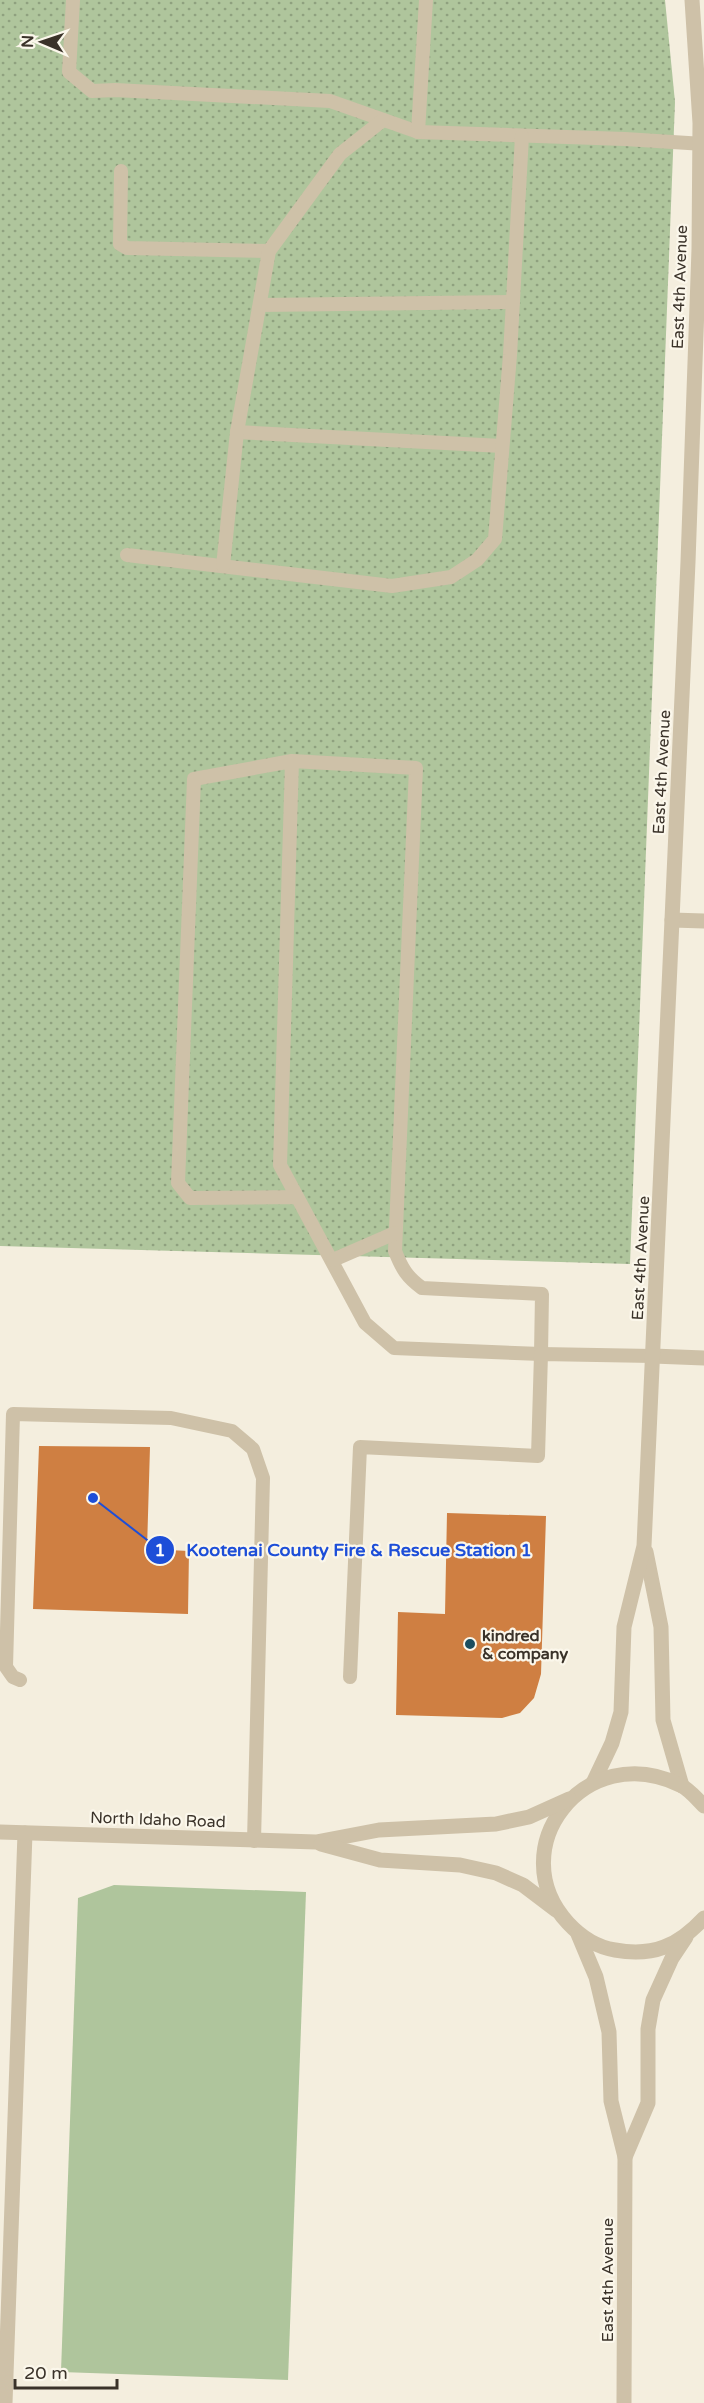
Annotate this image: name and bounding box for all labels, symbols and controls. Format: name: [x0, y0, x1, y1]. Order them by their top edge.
north arrow: [12, 12, 72, 72]
text: N: [18, 35, 38, 48]
street label: East 4th Avenue: [668, 225, 692, 350]
street label: East 4th Avenue: [649, 709, 675, 835]
street label: East 4th Avenue: [628, 1195, 654, 1321]
callout: Kootenai County Fire & Rescue Station 1: [145, 1532, 544, 1568]
text: 1: [154, 1539, 166, 1561]
text: Kootenai County Fire & Rescue Station 1: [186, 1539, 532, 1561]
place label: kindred & company: [482, 1626, 568, 1664]
marker: kindred & company: [463, 1637, 477, 1651]
street label: North Idaho Road: [90, 1808, 226, 1832]
street label: East 4th Avenue: [598, 2218, 618, 2342]
scale bar: [15, 2352, 117, 2390]
text: 20 m: [24, 2362, 68, 2384]

